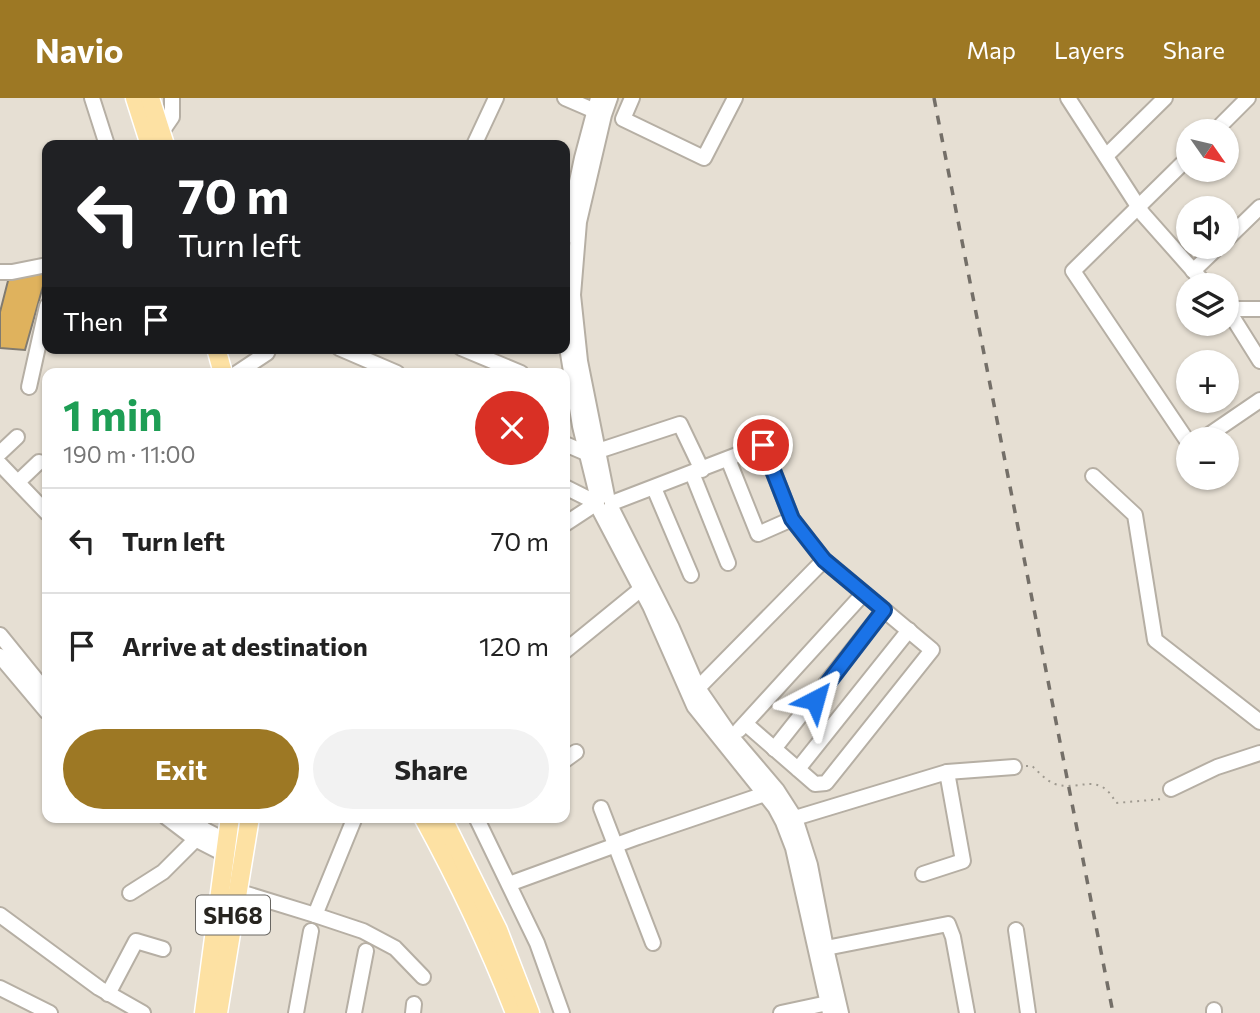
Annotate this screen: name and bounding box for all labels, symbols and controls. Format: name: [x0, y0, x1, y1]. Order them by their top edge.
text: Navio: [35, 29, 124, 70]
text: Map: [967, 35, 1016, 64]
text: Layers: [1054, 35, 1125, 64]
text: Share: [1163, 35, 1225, 64]
north arrow: [1176, 119, 1239, 182]
map controls: [1176, 119, 1239, 490]
text: 70 m: [178, 164, 289, 224]
icon: left: [63, 168, 154, 259]
button: sound: [1176, 196, 1239, 259]
text: Turn left: [178, 224, 302, 264]
button: layers: [1176, 273, 1239, 336]
icon: arrive: [137, 301, 175, 339]
text: Then: [63, 305, 123, 336]
button: +: [1176, 350, 1239, 413]
text: 1 min: [63, 388, 163, 440]
button: close: [475, 391, 549, 465]
pin: [733, 415, 793, 475]
icon: arrive: [744, 426, 782, 464]
button: −: [1176, 427, 1239, 490]
text: 190 m · 11:00: [63, 440, 196, 468]
icon: left: [63, 522, 101, 560]
text: Turn left: [122, 525, 225, 556]
text: 70 m: [491, 525, 549, 556]
icon: arrive: [63, 627, 101, 665]
text: Arrive at destination: [122, 630, 368, 661]
text: 120 m: [479, 630, 549, 661]
position arrow: [778, 663, 852, 737]
button: Exit: [63, 729, 299, 809]
button: Share: [313, 729, 549, 809]
road number: SH68: [196, 895, 270, 934]

